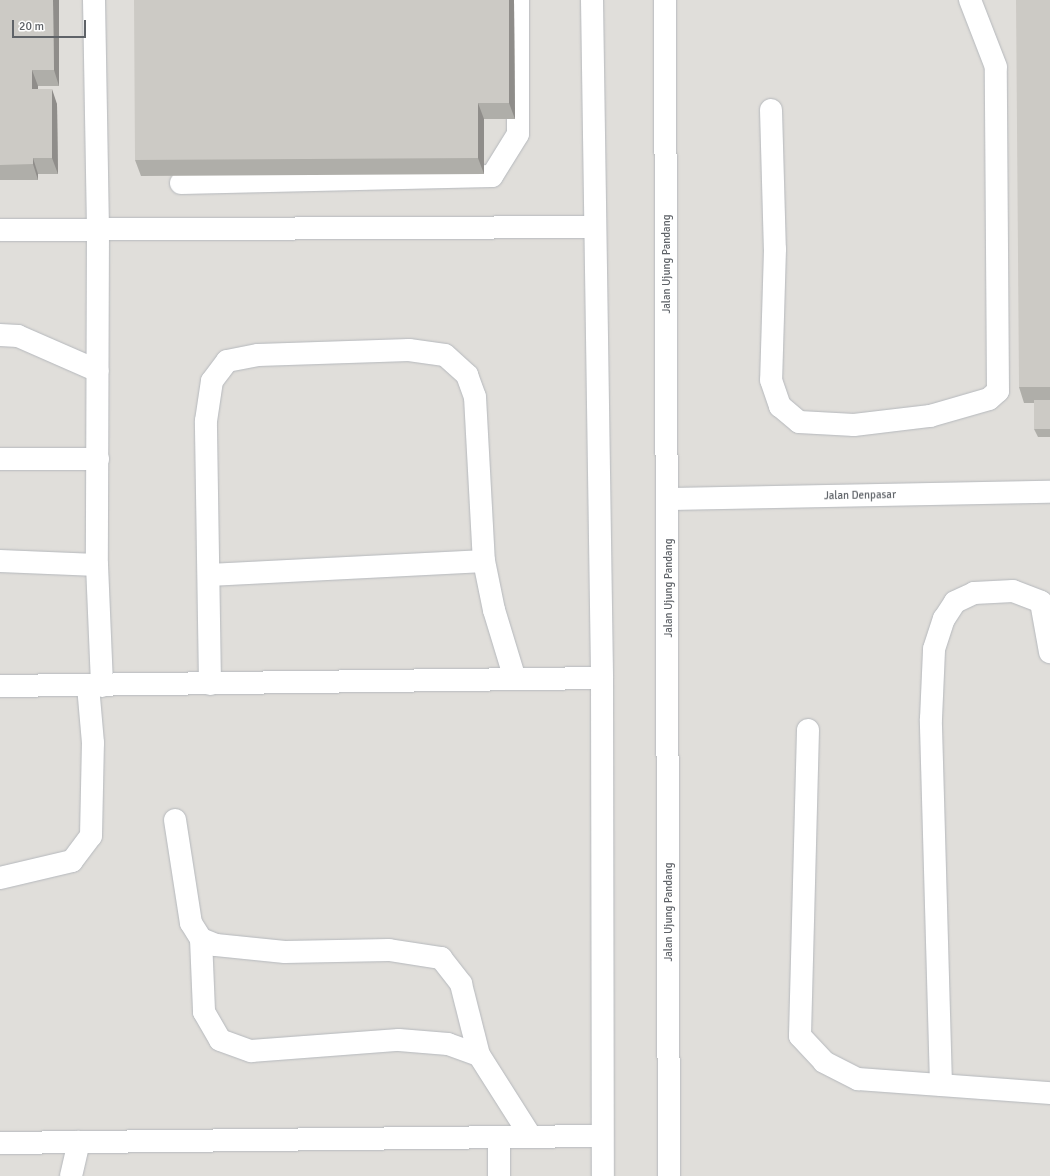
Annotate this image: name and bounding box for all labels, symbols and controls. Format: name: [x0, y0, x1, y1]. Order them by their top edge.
scale bar: [14, 12, 88, 38]
text: 20 m: [19, 19, 44, 34]
street label: Jalan Ujung Pandang: [660, 215, 674, 313]
street label: Jalan Denpasar: [824, 489, 896, 503]
street label: Jalan Ujung Pandang: [662, 539, 676, 637]
street label: Jalan Ujung Pandang: [662, 863, 676, 961]

